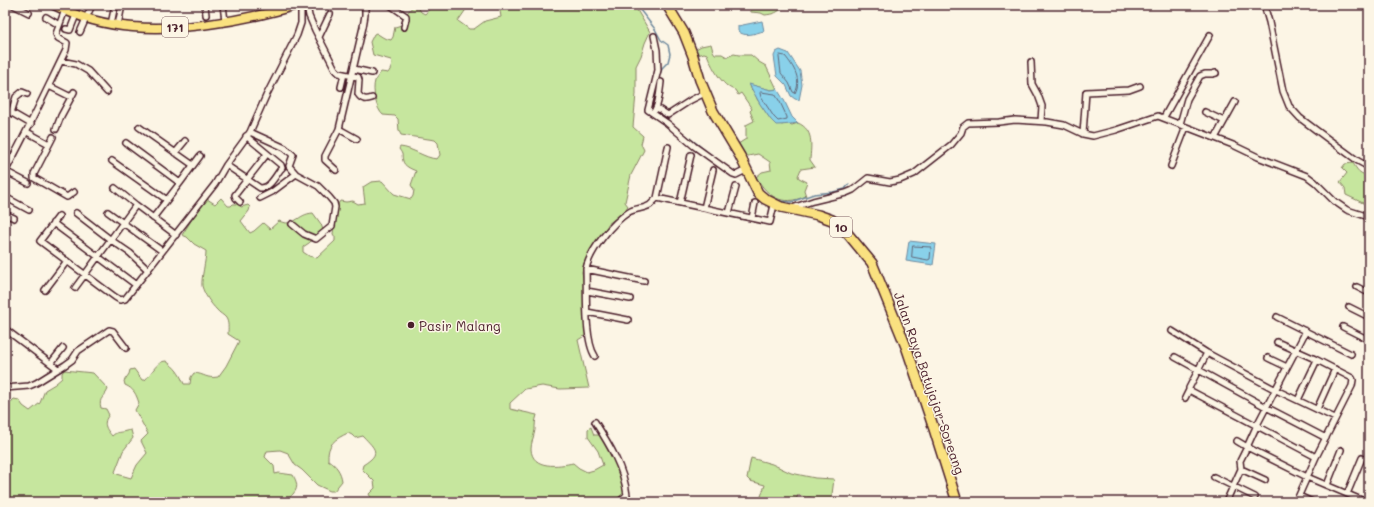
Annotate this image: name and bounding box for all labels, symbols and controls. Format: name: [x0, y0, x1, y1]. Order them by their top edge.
road number: 171: [162, 17, 188, 37]
road number: 10: [830, 217, 852, 237]
street label: Jalan Raya Batujajar-Soreang: [891, 290, 969, 476]
place label: Pasir Malang: [419, 317, 501, 334]
marker: Pasir Malang: [406, 320, 416, 330]

